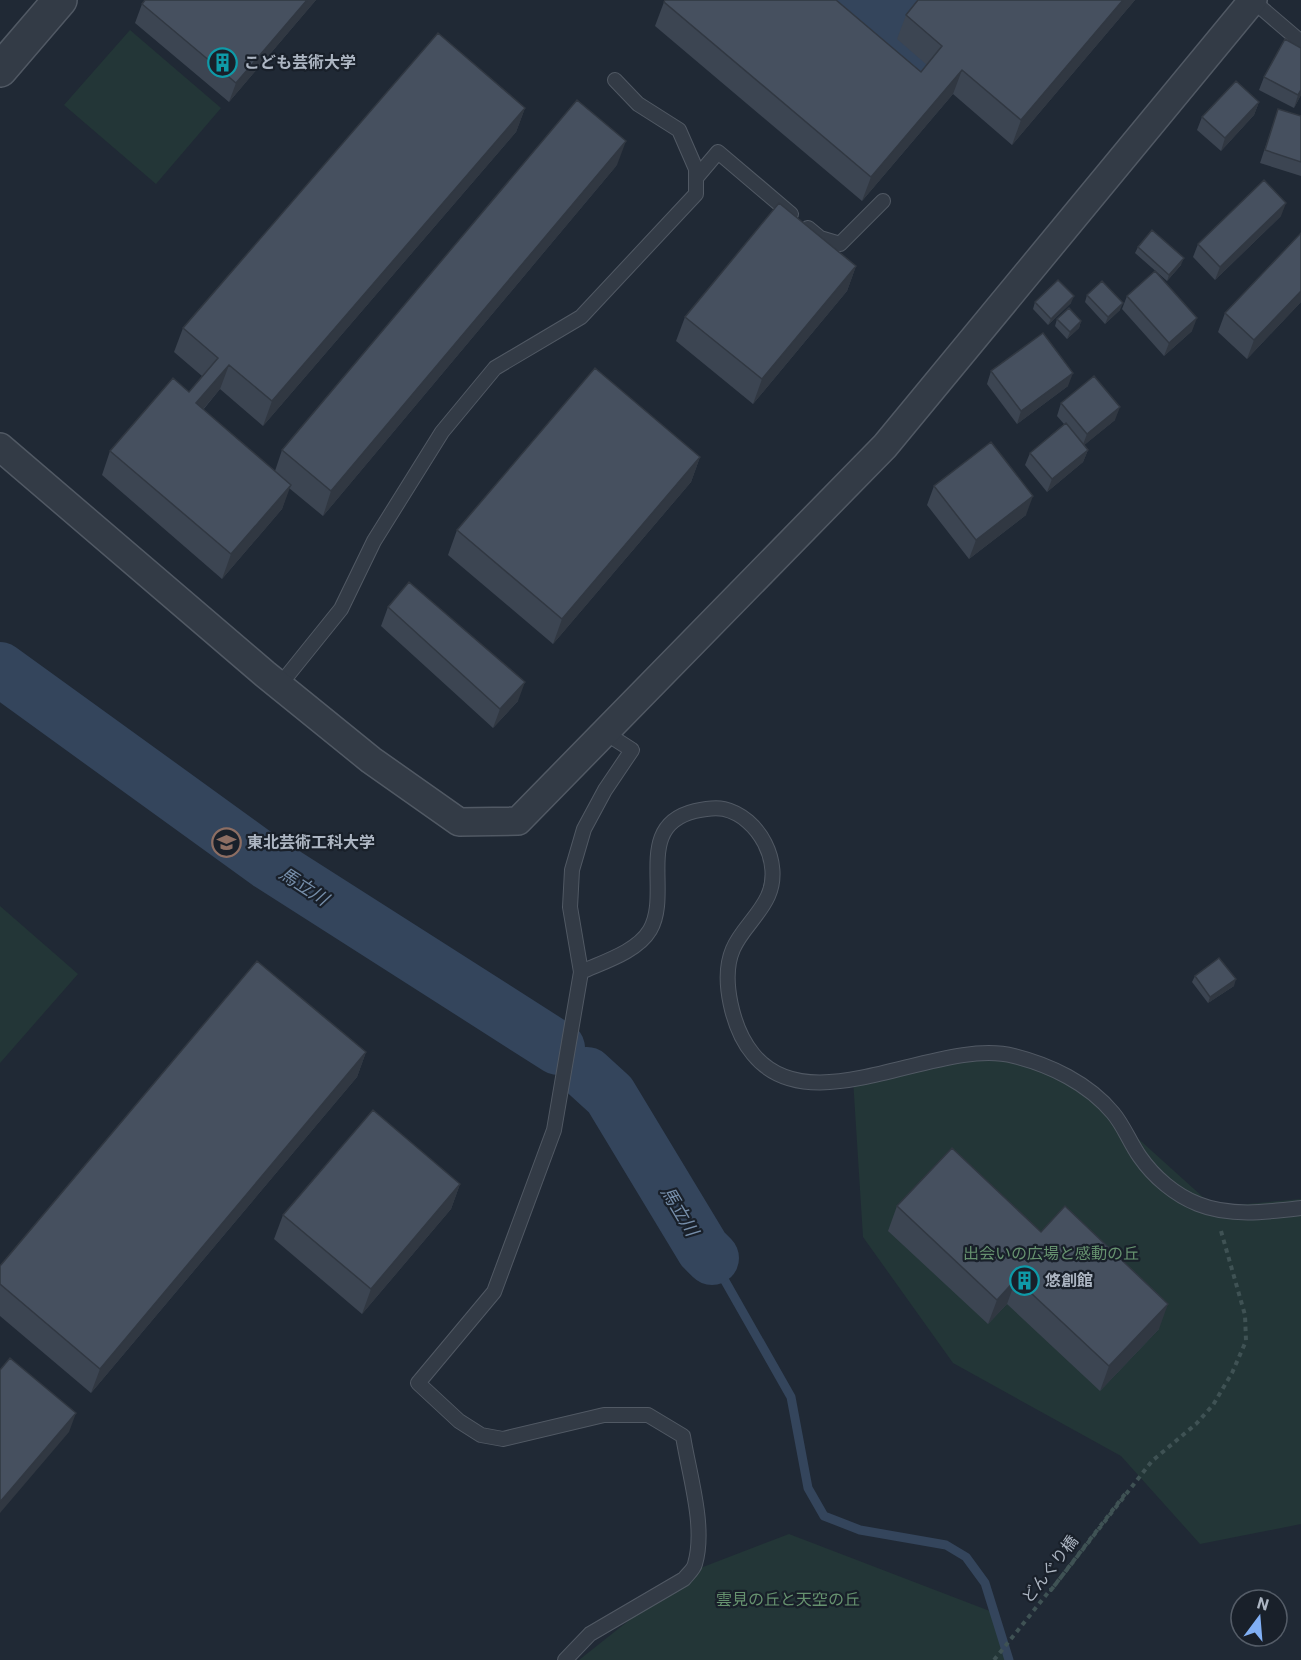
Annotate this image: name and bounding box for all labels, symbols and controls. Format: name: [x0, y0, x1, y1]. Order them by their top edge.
building icon: こども芸術大学: [207, 46, 239, 78]
place label: こども芸術大学: [244, 53, 356, 72]
school or university icon: 東北芸術工科大学: [210, 826, 242, 858]
place label: 東北芸術工科大学: [247, 833, 375, 852]
water label: 馬立川: [276, 862, 334, 911]
water label: 馬立川: [657, 1182, 704, 1241]
park label: 出会いの広場と感動の丘: [963, 1244, 1139, 1263]
building icon: 悠創館: [1008, 1264, 1040, 1296]
place label: 悠創館: [1045, 1271, 1093, 1290]
street label: どんぐり橋: [1018, 1532, 1082, 1606]
north arrow: [1229, 1588, 1289, 1648]
park label: 雲見の丘と天空の丘: [716, 1590, 860, 1609]
text: N: [1255, 1593, 1271, 1615]

